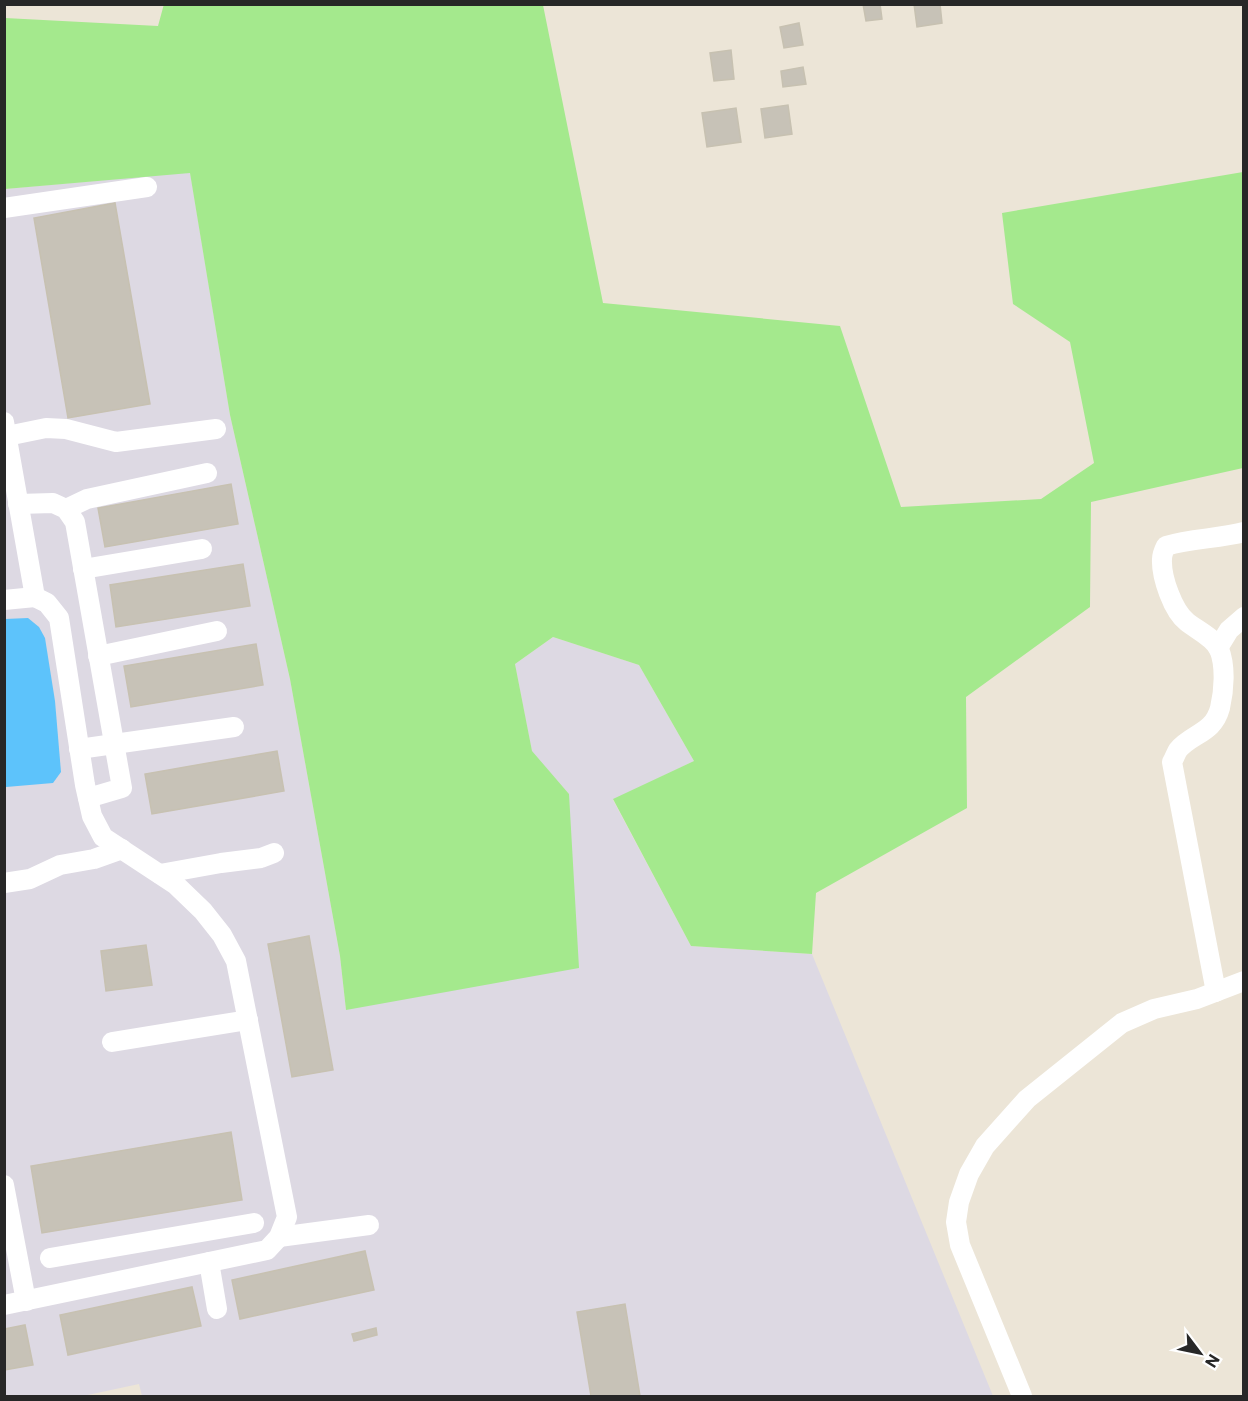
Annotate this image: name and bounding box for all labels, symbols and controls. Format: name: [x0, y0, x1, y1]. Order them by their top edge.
north arrow: [1170, 1323, 1230, 1383]
text: N: [1202, 1351, 1224, 1371]

